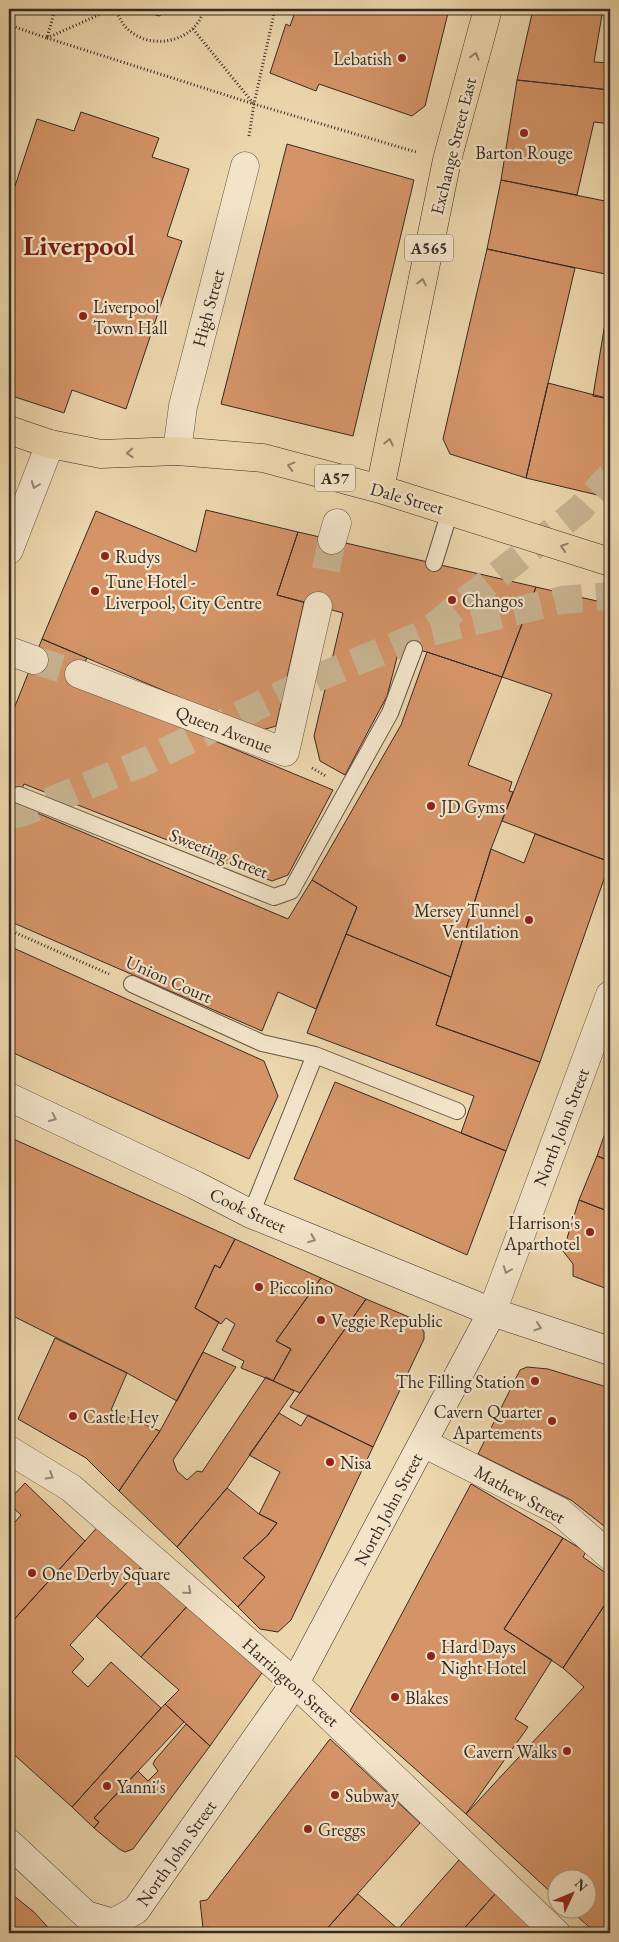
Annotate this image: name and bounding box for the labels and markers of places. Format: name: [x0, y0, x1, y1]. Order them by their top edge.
place label: Lebatish: [333, 47, 392, 70]
marker: Lebatish: [396, 52, 408, 64]
marker: Barton Rouge: [518, 127, 530, 139]
place label: Barton Rouge: [475, 141, 573, 164]
place label: Liverpool Town Hall: [93, 295, 168, 339]
marker: Liverpool Town Hall: [77, 310, 89, 322]
place label: Rudys: [115, 545, 160, 568]
marker: Rudys: [99, 550, 111, 562]
place label: Tune Hotel - Liverpool, City Centre: [105, 570, 262, 614]
marker: Tune Hotel - Liverpool, City Centre: [89, 585, 101, 597]
place label: Changos: [462, 589, 523, 612]
marker: Changos: [446, 594, 458, 606]
place label: JD Gyms: [439, 795, 505, 818]
marker: JD Gyms: [425, 800, 437, 812]
place label: Mersey Tunnel Ventilation: [414, 899, 519, 943]
marker: Mersey Tunnel Ventilation: [523, 914, 535, 926]
place label: Harrison's Aparthotel: [504, 1211, 580, 1255]
marker: Harrison's Aparthotel: [584, 1226, 596, 1238]
place label: Piccolino: [269, 1276, 333, 1299]
marker: Piccolino: [253, 1281, 265, 1293]
place label: Veggie Republic: [331, 1309, 443, 1332]
marker: Veggie Republic: [315, 1314, 327, 1326]
place label: The Filling Station: [396, 1370, 525, 1393]
marker: The Filling Station: [529, 1375, 541, 1387]
place label: Cavern Quarter Apartements: [434, 1400, 542, 1444]
place label: Castle Hey: [83, 1405, 159, 1428]
marker: Castle Hey: [67, 1410, 79, 1422]
marker: Cavern Quarter Apartements: [546, 1415, 558, 1427]
place label: Nisa: [340, 1451, 372, 1474]
marker: Nisa: [324, 1456, 336, 1468]
place label: One Derby Square: [42, 1562, 170, 1585]
marker: One Derby Square: [26, 1567, 38, 1579]
place label: Hard Days Night Hotel: [441, 1635, 527, 1679]
marker: Hard Days Night Hotel: [425, 1650, 437, 1662]
place label: Blakes: [405, 1686, 449, 1709]
marker: Blakes: [389, 1691, 401, 1703]
place label: Cavern Walks: [463, 1740, 557, 1763]
marker: Cavern Walks: [561, 1745, 573, 1757]
place label: Yanni's: [117, 1775, 166, 1798]
marker: Yanni's: [101, 1780, 113, 1792]
place label: Subway: [345, 1784, 399, 1807]
marker: Subway: [329, 1789, 341, 1801]
place label: Greggs: [318, 1818, 366, 1841]
marker: Greggs: [302, 1823, 314, 1835]

